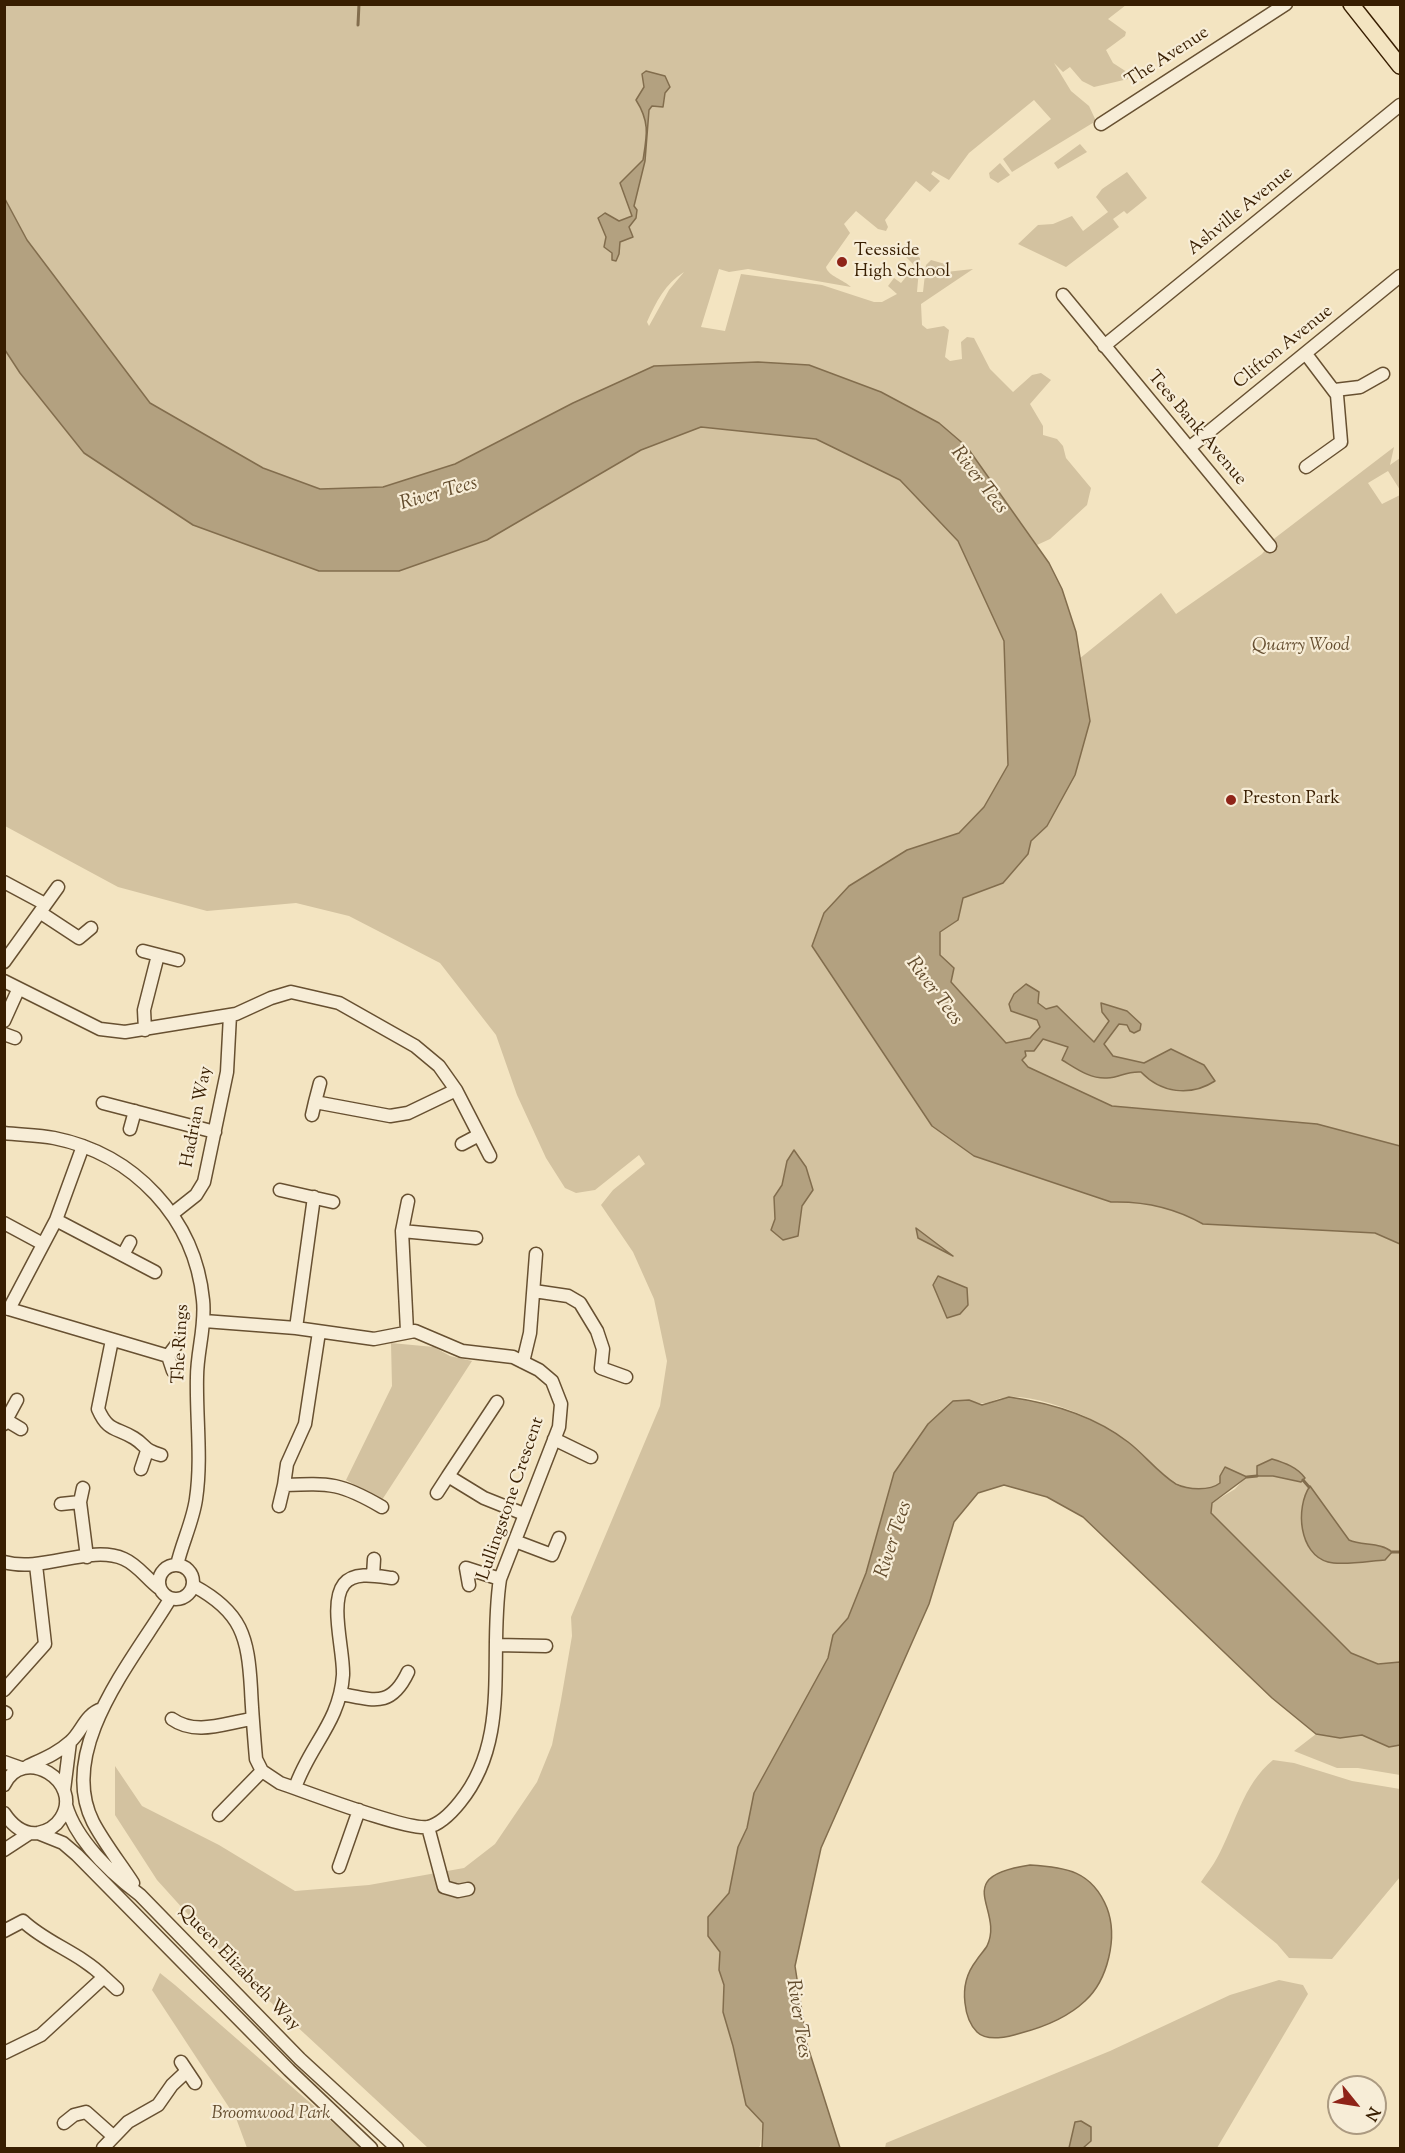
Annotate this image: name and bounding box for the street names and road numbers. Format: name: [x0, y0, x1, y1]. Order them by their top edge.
street label: The Avenue: [1122, 23, 1214, 93]
street label: Ashville Avenue: [1184, 163, 1298, 261]
street label: Clifton Avenue: [1230, 301, 1338, 395]
street label: Tees Bank Avenue: [1142, 367, 1250, 491]
street label: Hadrian Way: [178, 1064, 218, 1170]
street label: The Rings: [169, 1304, 195, 1384]
street label: Lullingstone Crescent: [474, 1415, 550, 1583]
street label: Queen Elizabeth Way: [172, 1901, 304, 2037]

